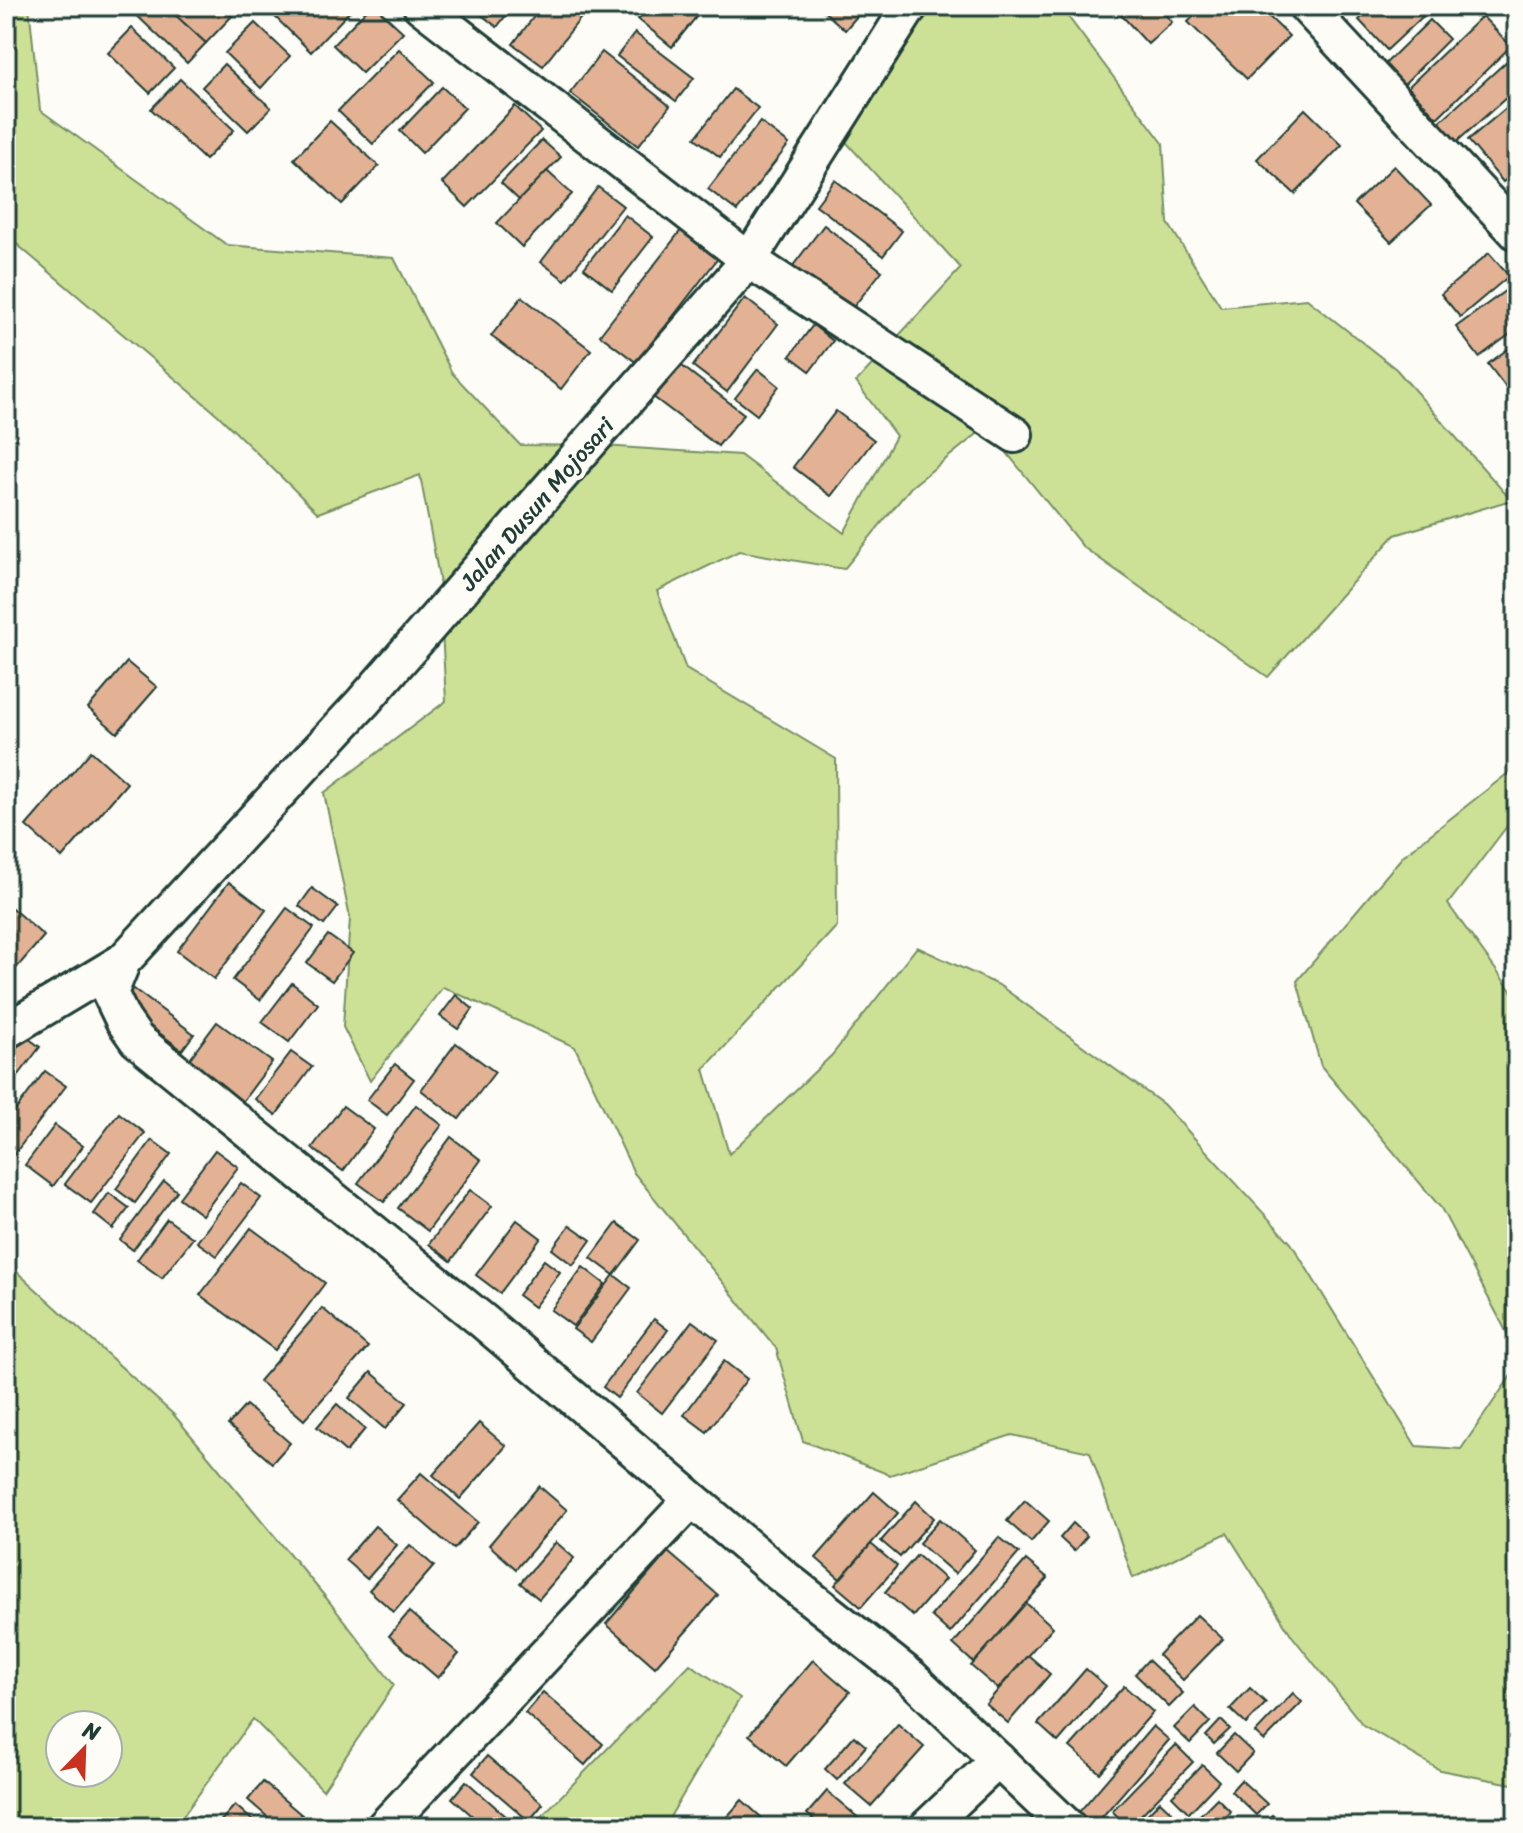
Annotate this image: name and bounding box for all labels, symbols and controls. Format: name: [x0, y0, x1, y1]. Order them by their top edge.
street label: Jalan Dusun Mojosari: [448, 406, 626, 602]
north arrow: [44, 1709, 124, 1789]
text: N: [76, 1710, 107, 1752]

